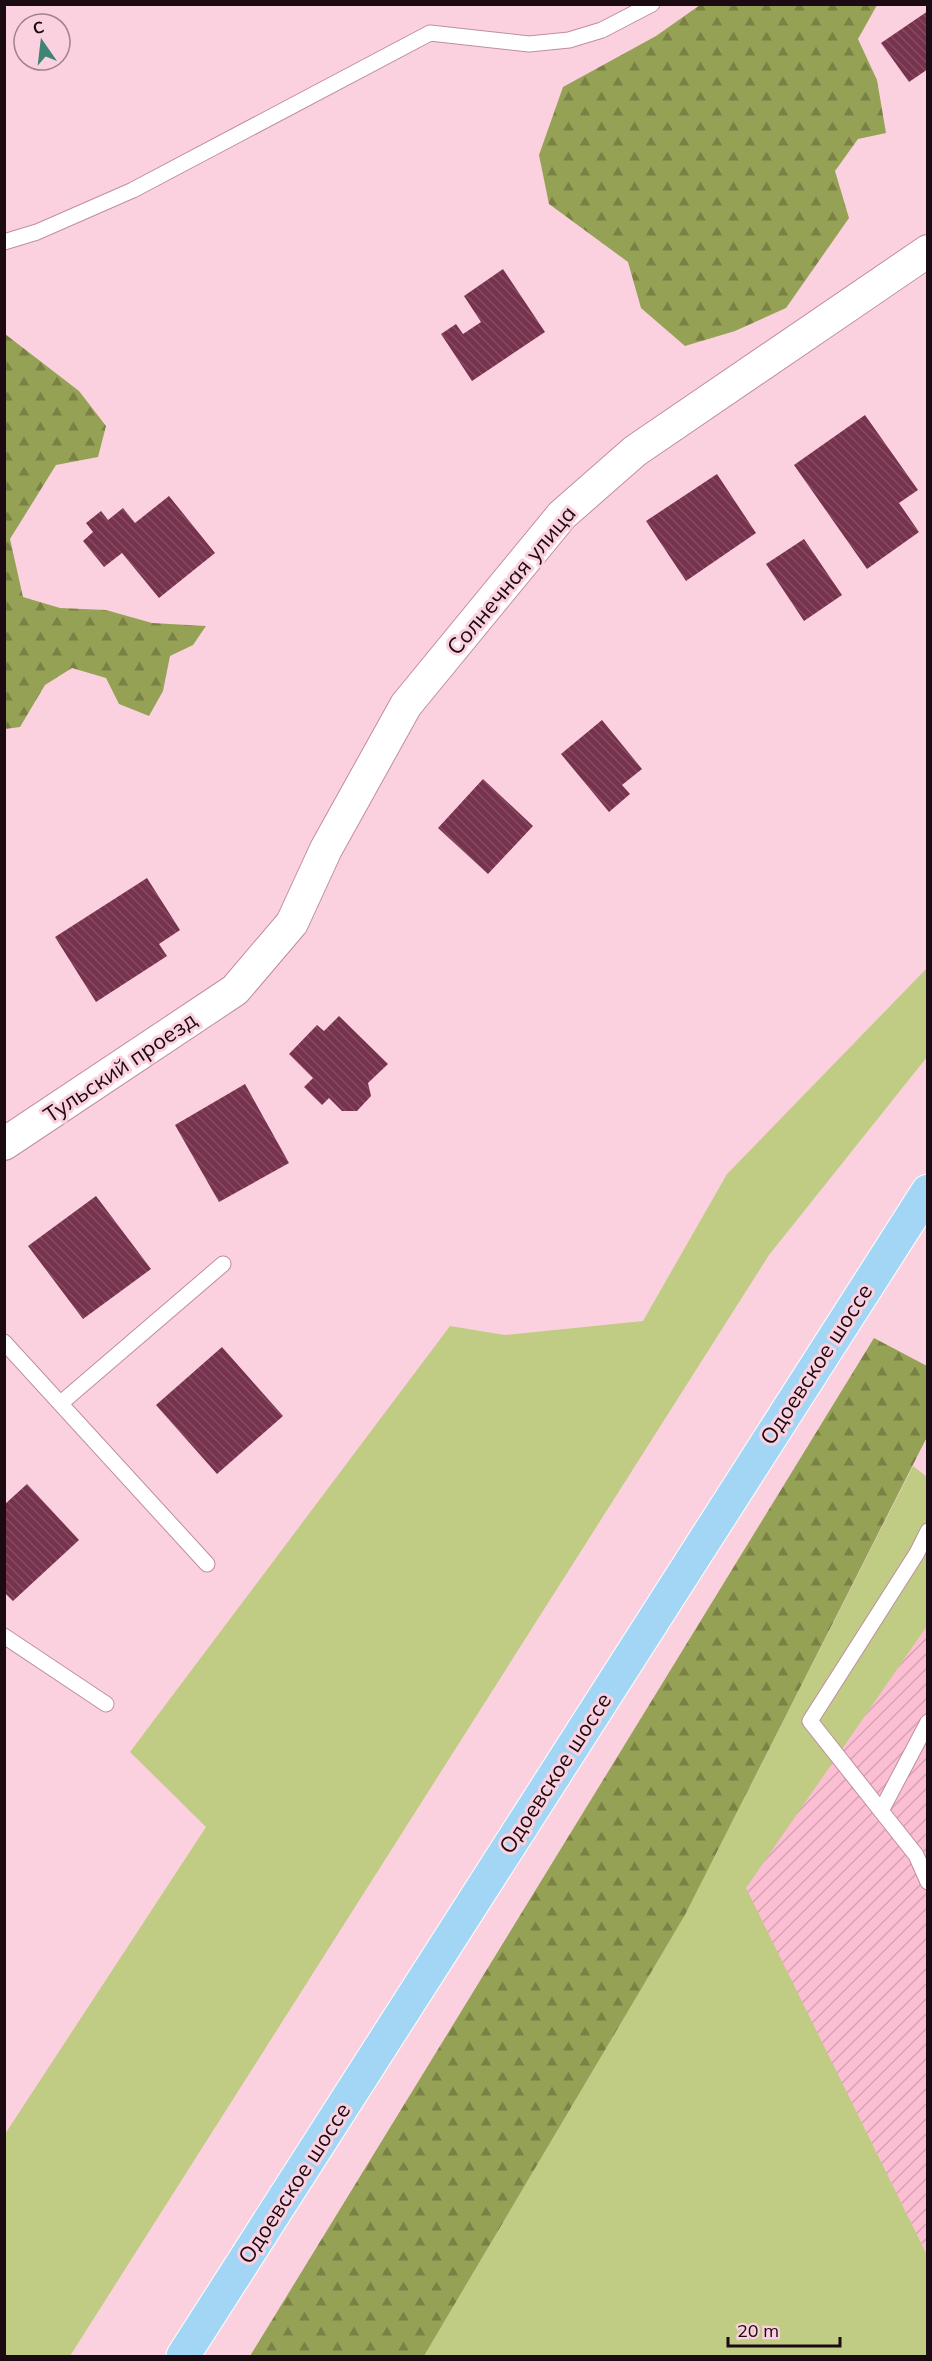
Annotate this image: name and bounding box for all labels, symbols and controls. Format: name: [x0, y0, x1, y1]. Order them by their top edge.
north arrow: [12, 12, 72, 72]
text: С: [31, 16, 46, 38]
street label: Солнечная улица: [440, 500, 582, 660]
street label: Тульский проезд: [38, 1005, 202, 1129]
street label: Одоевское шоссе: [754, 1278, 878, 1450]
street label: Одоевское шоссе: [493, 1687, 617, 1859]
street label: Одоевское шоссе: [232, 2097, 356, 2269]
scale bar: [728, 2310, 840, 2348]
text: 20 m: [737, 2319, 779, 2342]

